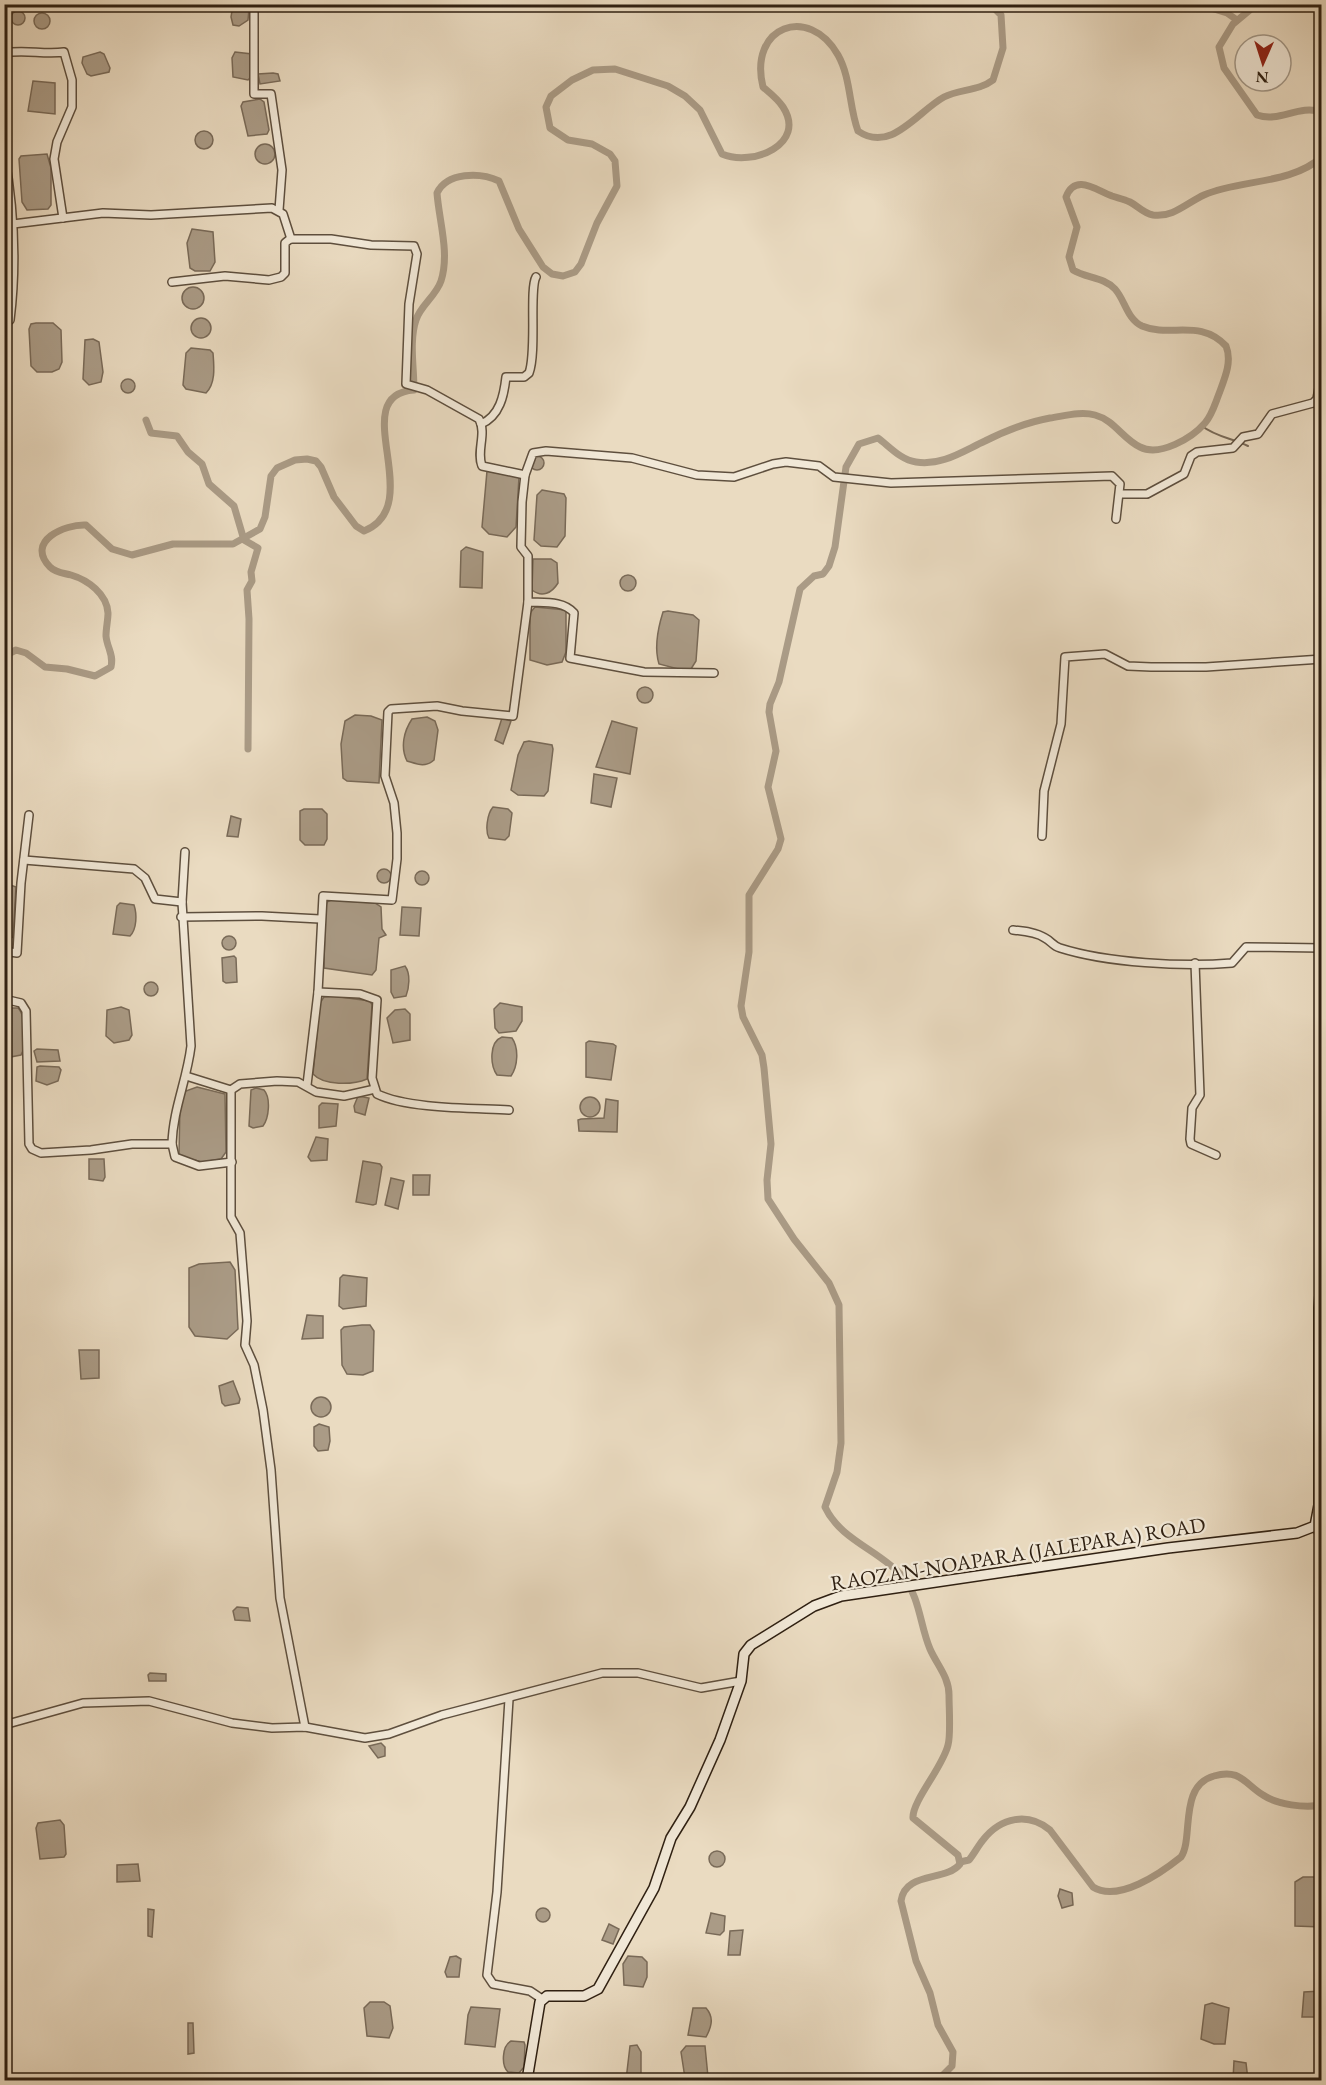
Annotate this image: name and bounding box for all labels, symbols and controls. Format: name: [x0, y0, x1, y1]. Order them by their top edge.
north arrow: [1233, 33, 1293, 93]
text: N: [1255, 67, 1269, 88]
street label: RAOZAN-NOAPARA (JALEPARA) ROAD: [829, 1510, 1207, 1596]

